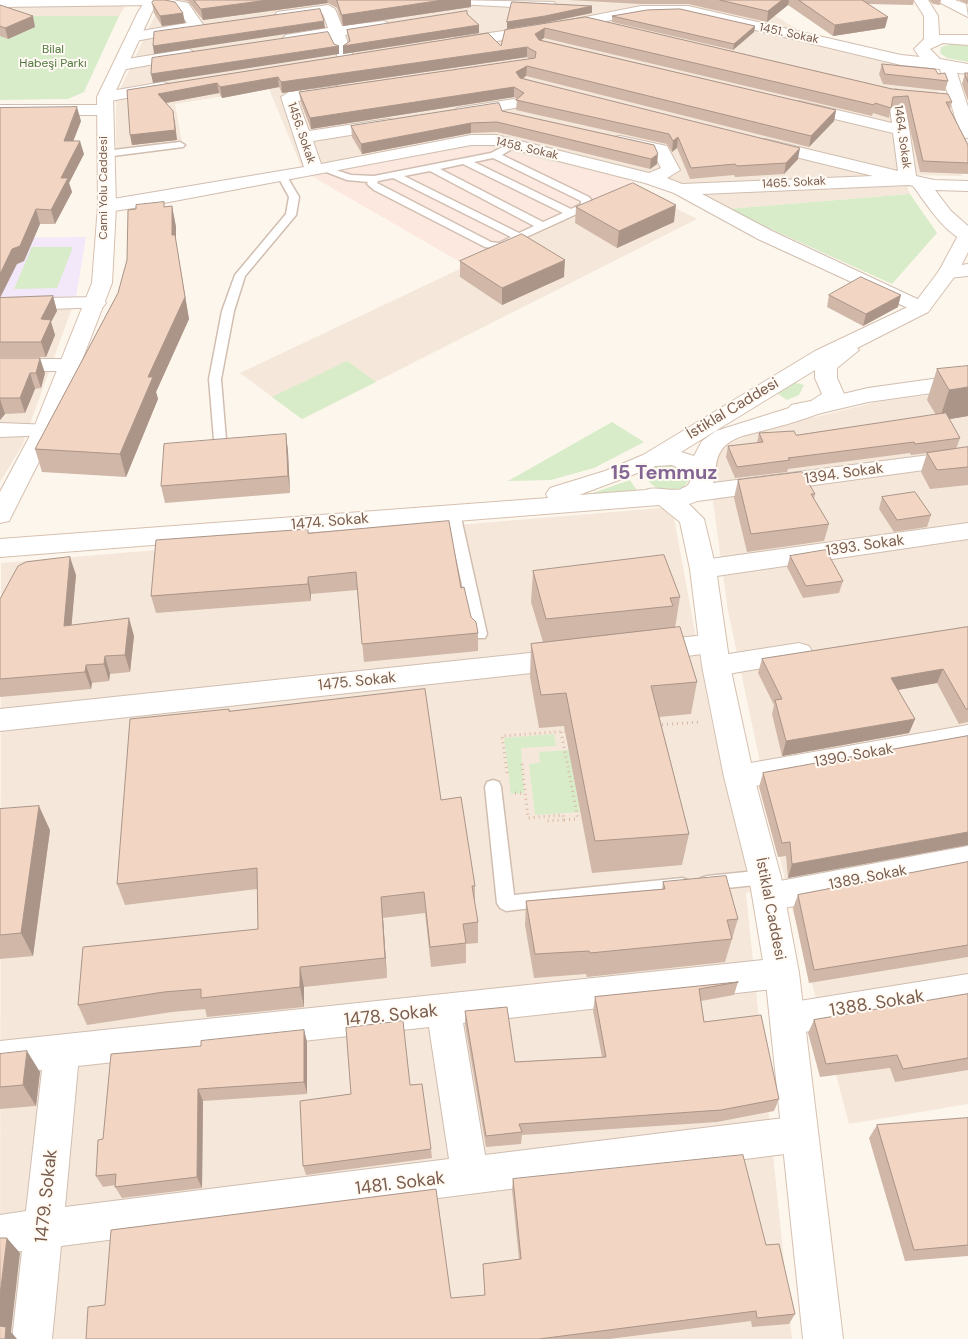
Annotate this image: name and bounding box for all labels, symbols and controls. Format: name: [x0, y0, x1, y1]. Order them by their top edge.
street label: 1451. Sokak: [758, 21, 820, 47]
park label: Bilal Habeşi Parkı: [19, 43, 87, 71]
street label: 1456. Sokak: [284, 101, 318, 165]
street label: 1464. Sokak: [890, 104, 914, 170]
street label: 1458. Sokak: [494, 135, 560, 163]
street label: Cami Yolu Caddesi: [97, 136, 111, 240]
street label: 1465. Sokak: [762, 174, 826, 192]
street label: İstiklal Caddesi: [684, 375, 782, 443]
street label: 1394. Sokak: [803, 460, 885, 488]
district label: 15 Temmuz: [611, 462, 717, 486]
street label: 1474. Sokak: [290, 510, 370, 534]
street label: 1393. Sokak: [825, 532, 905, 560]
street label: 1475. Sokak: [317, 669, 397, 695]
street label: 1390. Sokak: [813, 740, 895, 772]
street label: İstiklal Caddesi: [751, 856, 789, 962]
street label: 1389. Sokak: [828, 862, 908, 894]
street label: 1388. Sokak: [828, 986, 926, 1022]
street label: 1478. Sokak: [343, 1000, 439, 1032]
street label: 1479. Sokak: [31, 1148, 63, 1244]
street label: 1481. Sokak: [354, 1168, 446, 1200]

